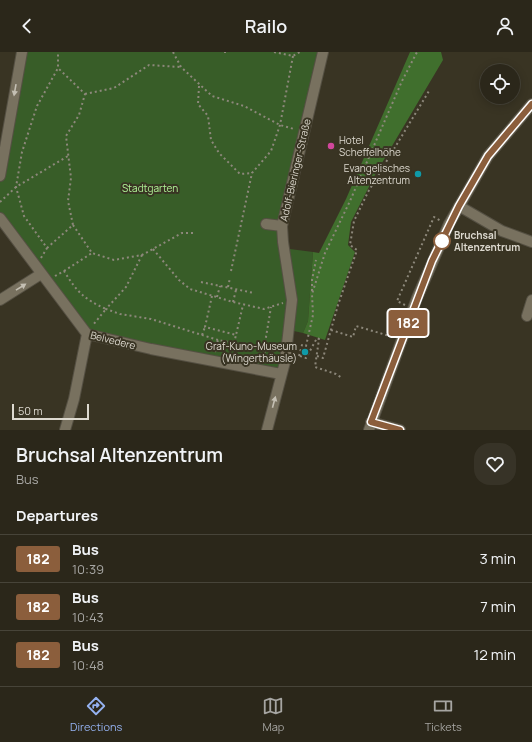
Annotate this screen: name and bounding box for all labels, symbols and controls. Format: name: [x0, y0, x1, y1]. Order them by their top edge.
text: Railo: [245, 14, 287, 38]
icon: back: [16, 15, 38, 37]
icon: person: [494, 15, 516, 37]
map controls: [480, 64, 520, 104]
button: locate: [480, 64, 520, 104]
one-way arrow: [12, 84, 18, 97]
street label: Adolf-Bieringer-Straße: [276, 117, 314, 223]
place label: Hotel Scheffelhöhe: [339, 133, 401, 159]
marker: Hotel Scheffelhöhe: [326, 141, 336, 151]
place label: Evangelisches Altenzentrum: [344, 161, 410, 187]
marker: Evangelisches Altenzentrum: [413, 169, 423, 179]
park label: Stadtgarten: [122, 181, 178, 195]
place label: Bruchsal Altenzentrum: [454, 228, 520, 254]
marker: Bruchsal Altenzentrum: [433, 232, 451, 250]
one-way arrow: [15, 283, 26, 290]
line badge: 182: [385, 310, 431, 336]
text: 182: [396, 313, 420, 332]
street label: Belvedere: [89, 328, 137, 352]
place label: Graf-Kuno-Museum (Wingerthäusle): [206, 339, 297, 365]
marker: Graf-Kuno-Museum (Wingerthäusle): [300, 347, 310, 357]
one-way arrow: [271, 396, 277, 408]
scale bar: [12, 402, 89, 421]
text: 50 m: [18, 403, 43, 418]
text: Bruchsal Altenzentrum: [16, 442, 223, 468]
button: heart: [474, 443, 516, 485]
text: Bus: [16, 470, 39, 488]
text: Departures: [16, 505, 98, 526]
text: Bus: [72, 539, 99, 560]
text: 3 min: [480, 548, 516, 569]
text: 182: [26, 549, 50, 568]
text: 10:39: [72, 560, 104, 578]
text: Bus: [72, 587, 99, 608]
text: 7 min: [480, 596, 516, 617]
text: 182: [26, 597, 50, 616]
text: 10:43: [72, 608, 104, 626]
text: Bus: [72, 635, 99, 656]
text: 12 min: [473, 644, 516, 665]
text: 182: [26, 645, 50, 664]
text: 10:48: [72, 656, 104, 674]
tab: Directions: [70, 695, 122, 734]
tab: Map: [262, 695, 284, 734]
tab: Tickets: [425, 695, 462, 734]

